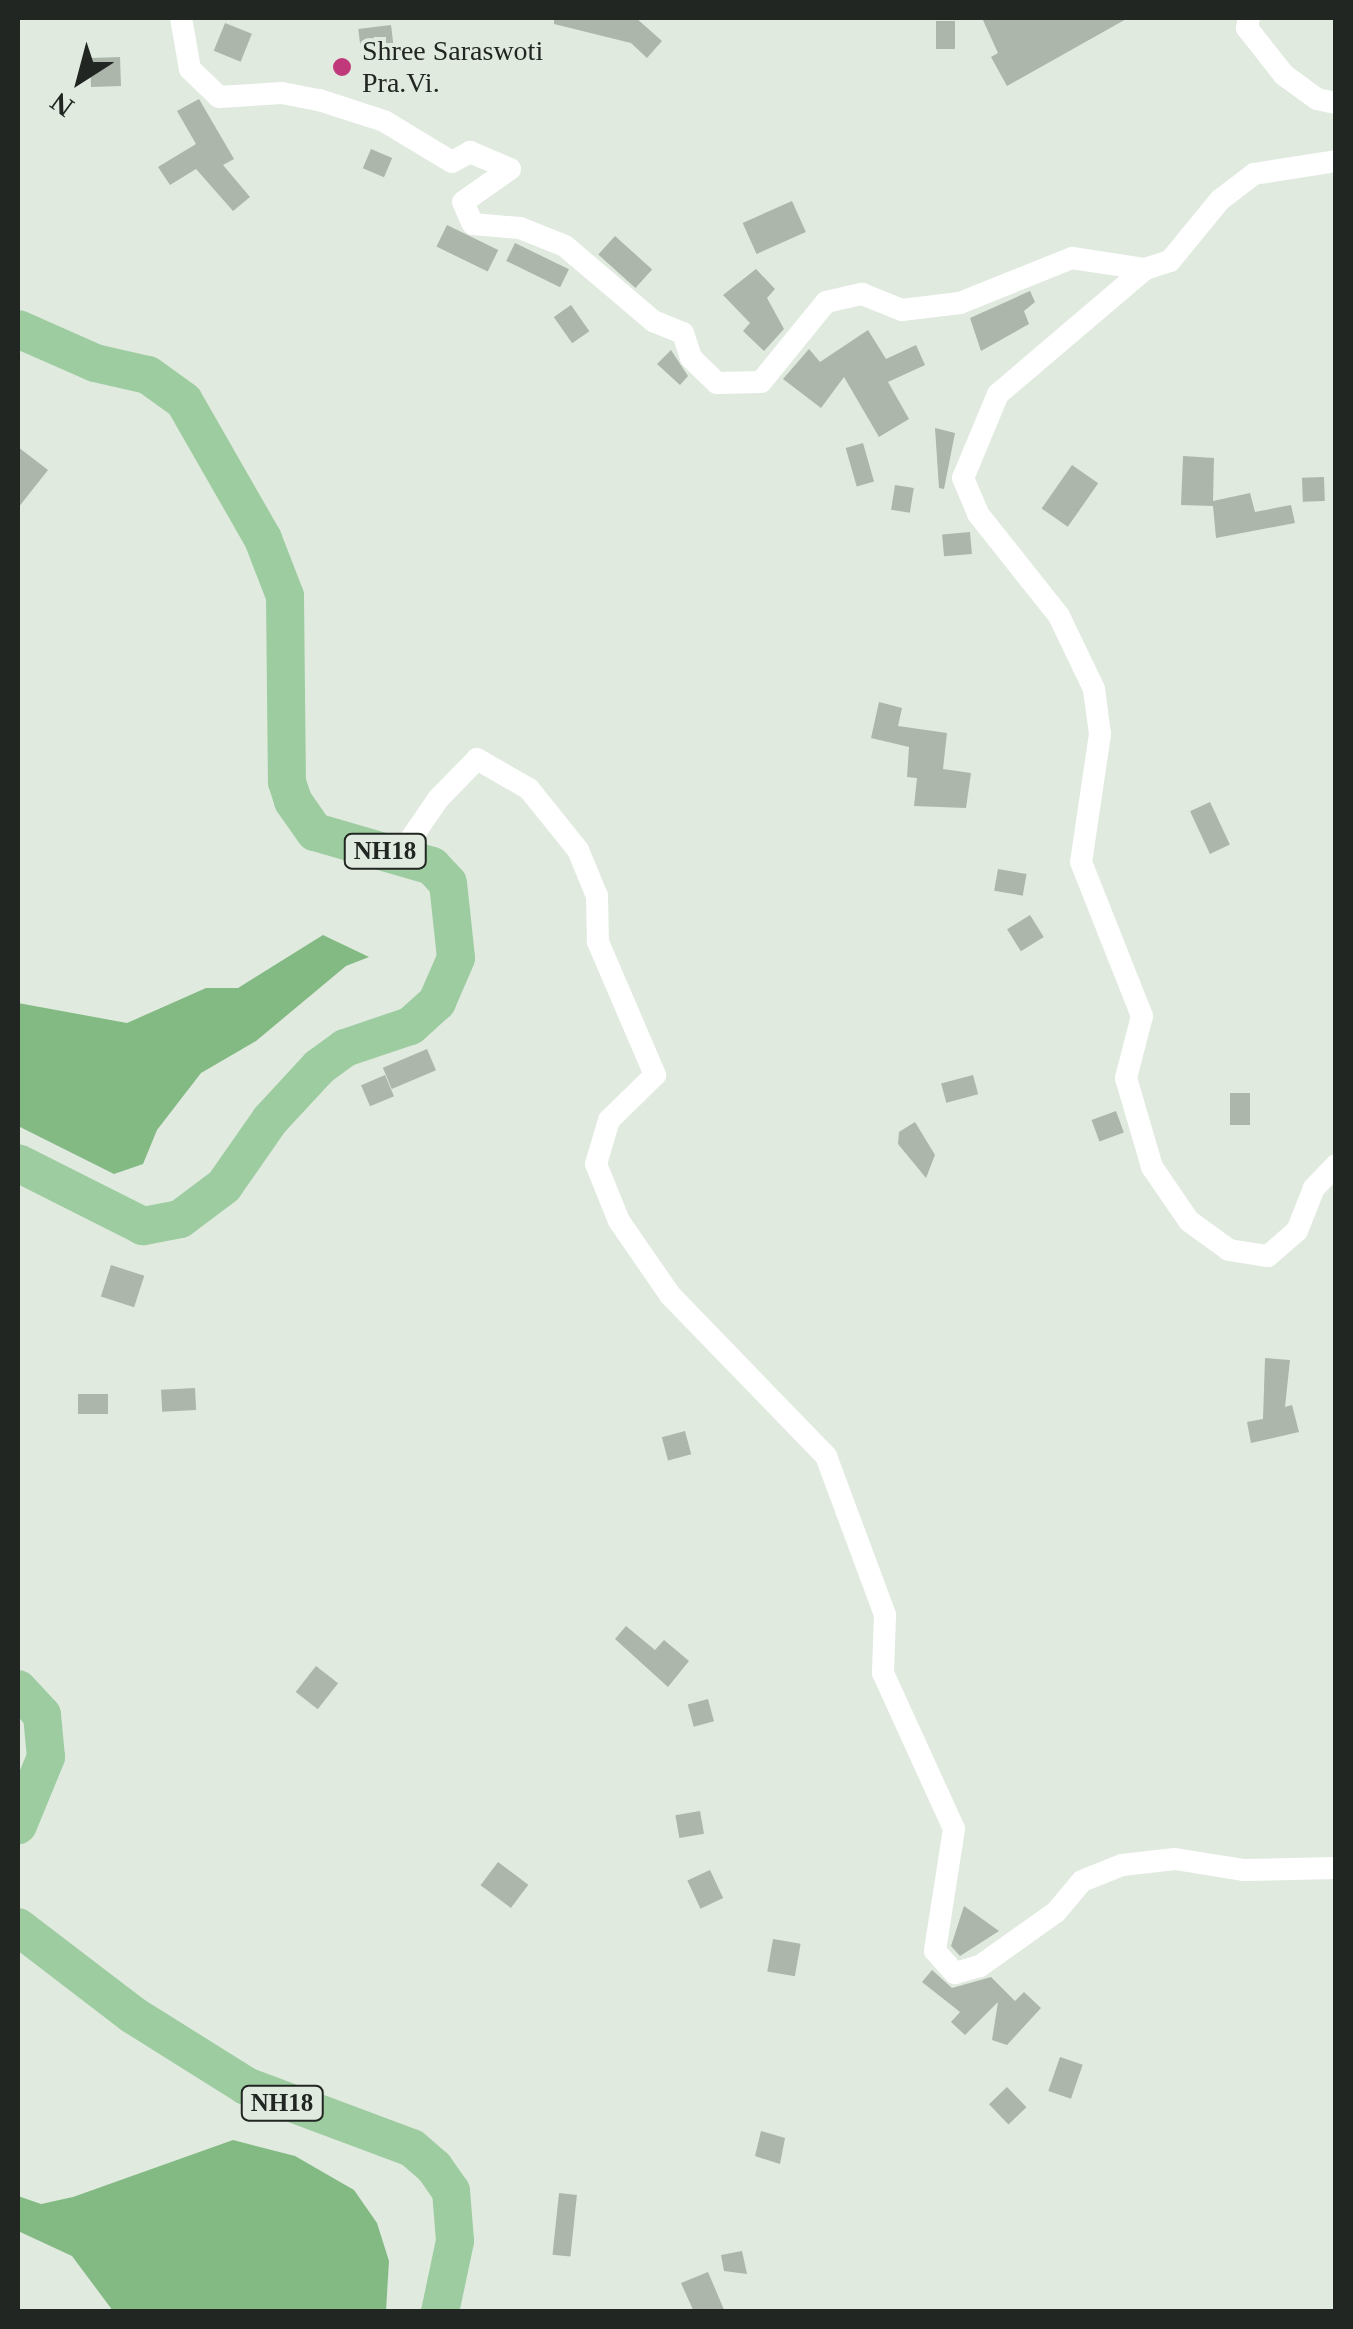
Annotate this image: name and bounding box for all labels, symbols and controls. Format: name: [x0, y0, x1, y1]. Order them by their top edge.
north arrow: [30, 30, 130, 130]
place label: Shree Saraswoti Pra.Vi.: [362, 34, 543, 100]
marker: Shree Saraswoti Pra.Vi.: [331, 56, 353, 78]
text: N: [45, 86, 79, 123]
road number: NH18: [342, 831, 428, 871]
road number: NH18: [240, 2083, 324, 2123]

